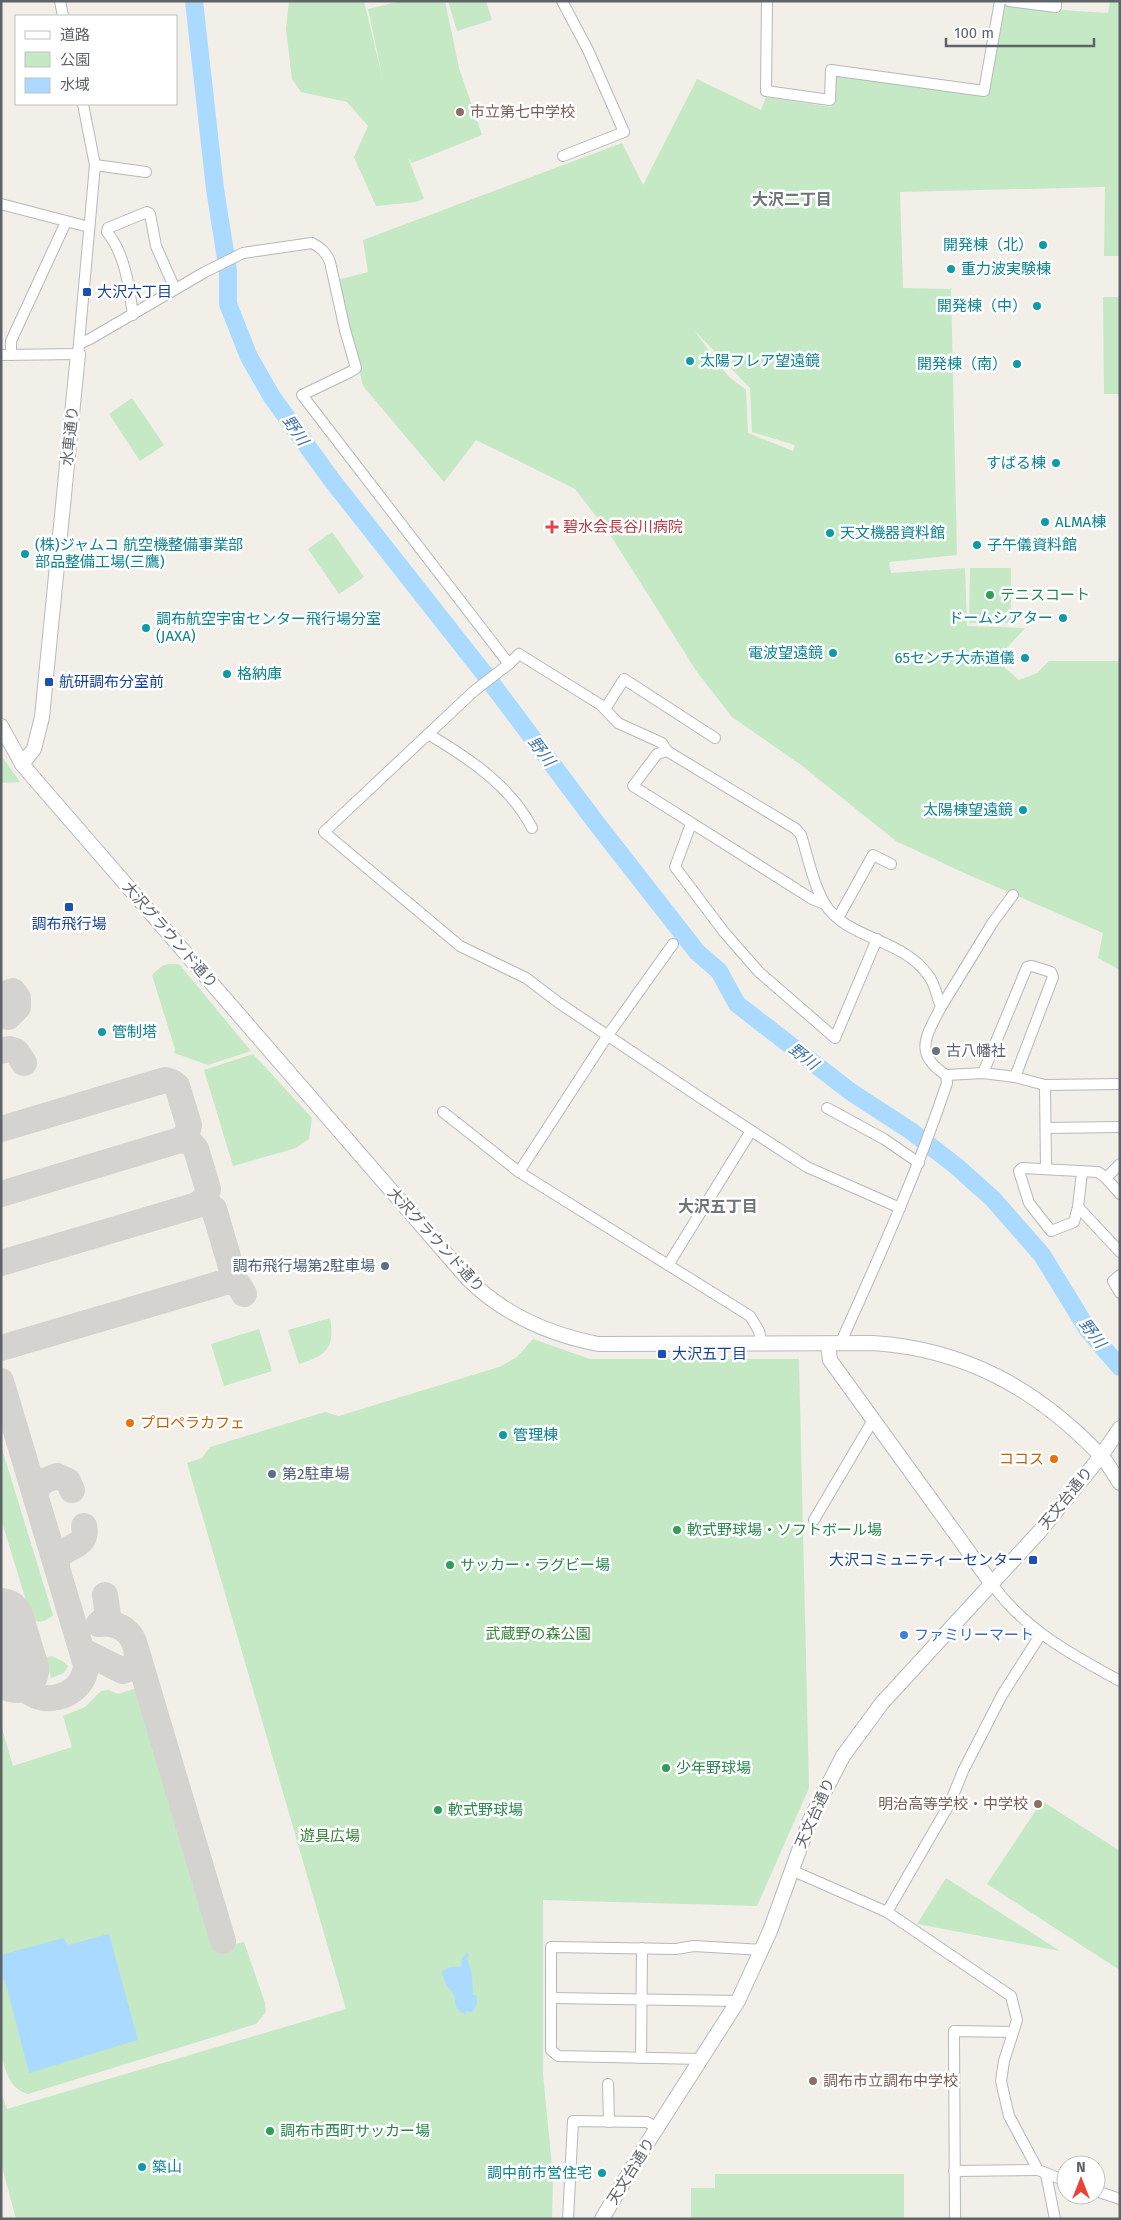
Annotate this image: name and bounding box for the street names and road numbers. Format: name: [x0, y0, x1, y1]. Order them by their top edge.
street label: 水車通り: [58, 405, 82, 467]
street label: 大沢グラウンド通り: [119, 878, 221, 992]
street label: 大沢グラウンド通り: [384, 1184, 488, 1296]
street label: 天文台通り: [1035, 1463, 1097, 1533]
street label: 天文台通り: [792, 1775, 838, 1851]
street label: 天文台通り: [603, 2134, 659, 2208]

